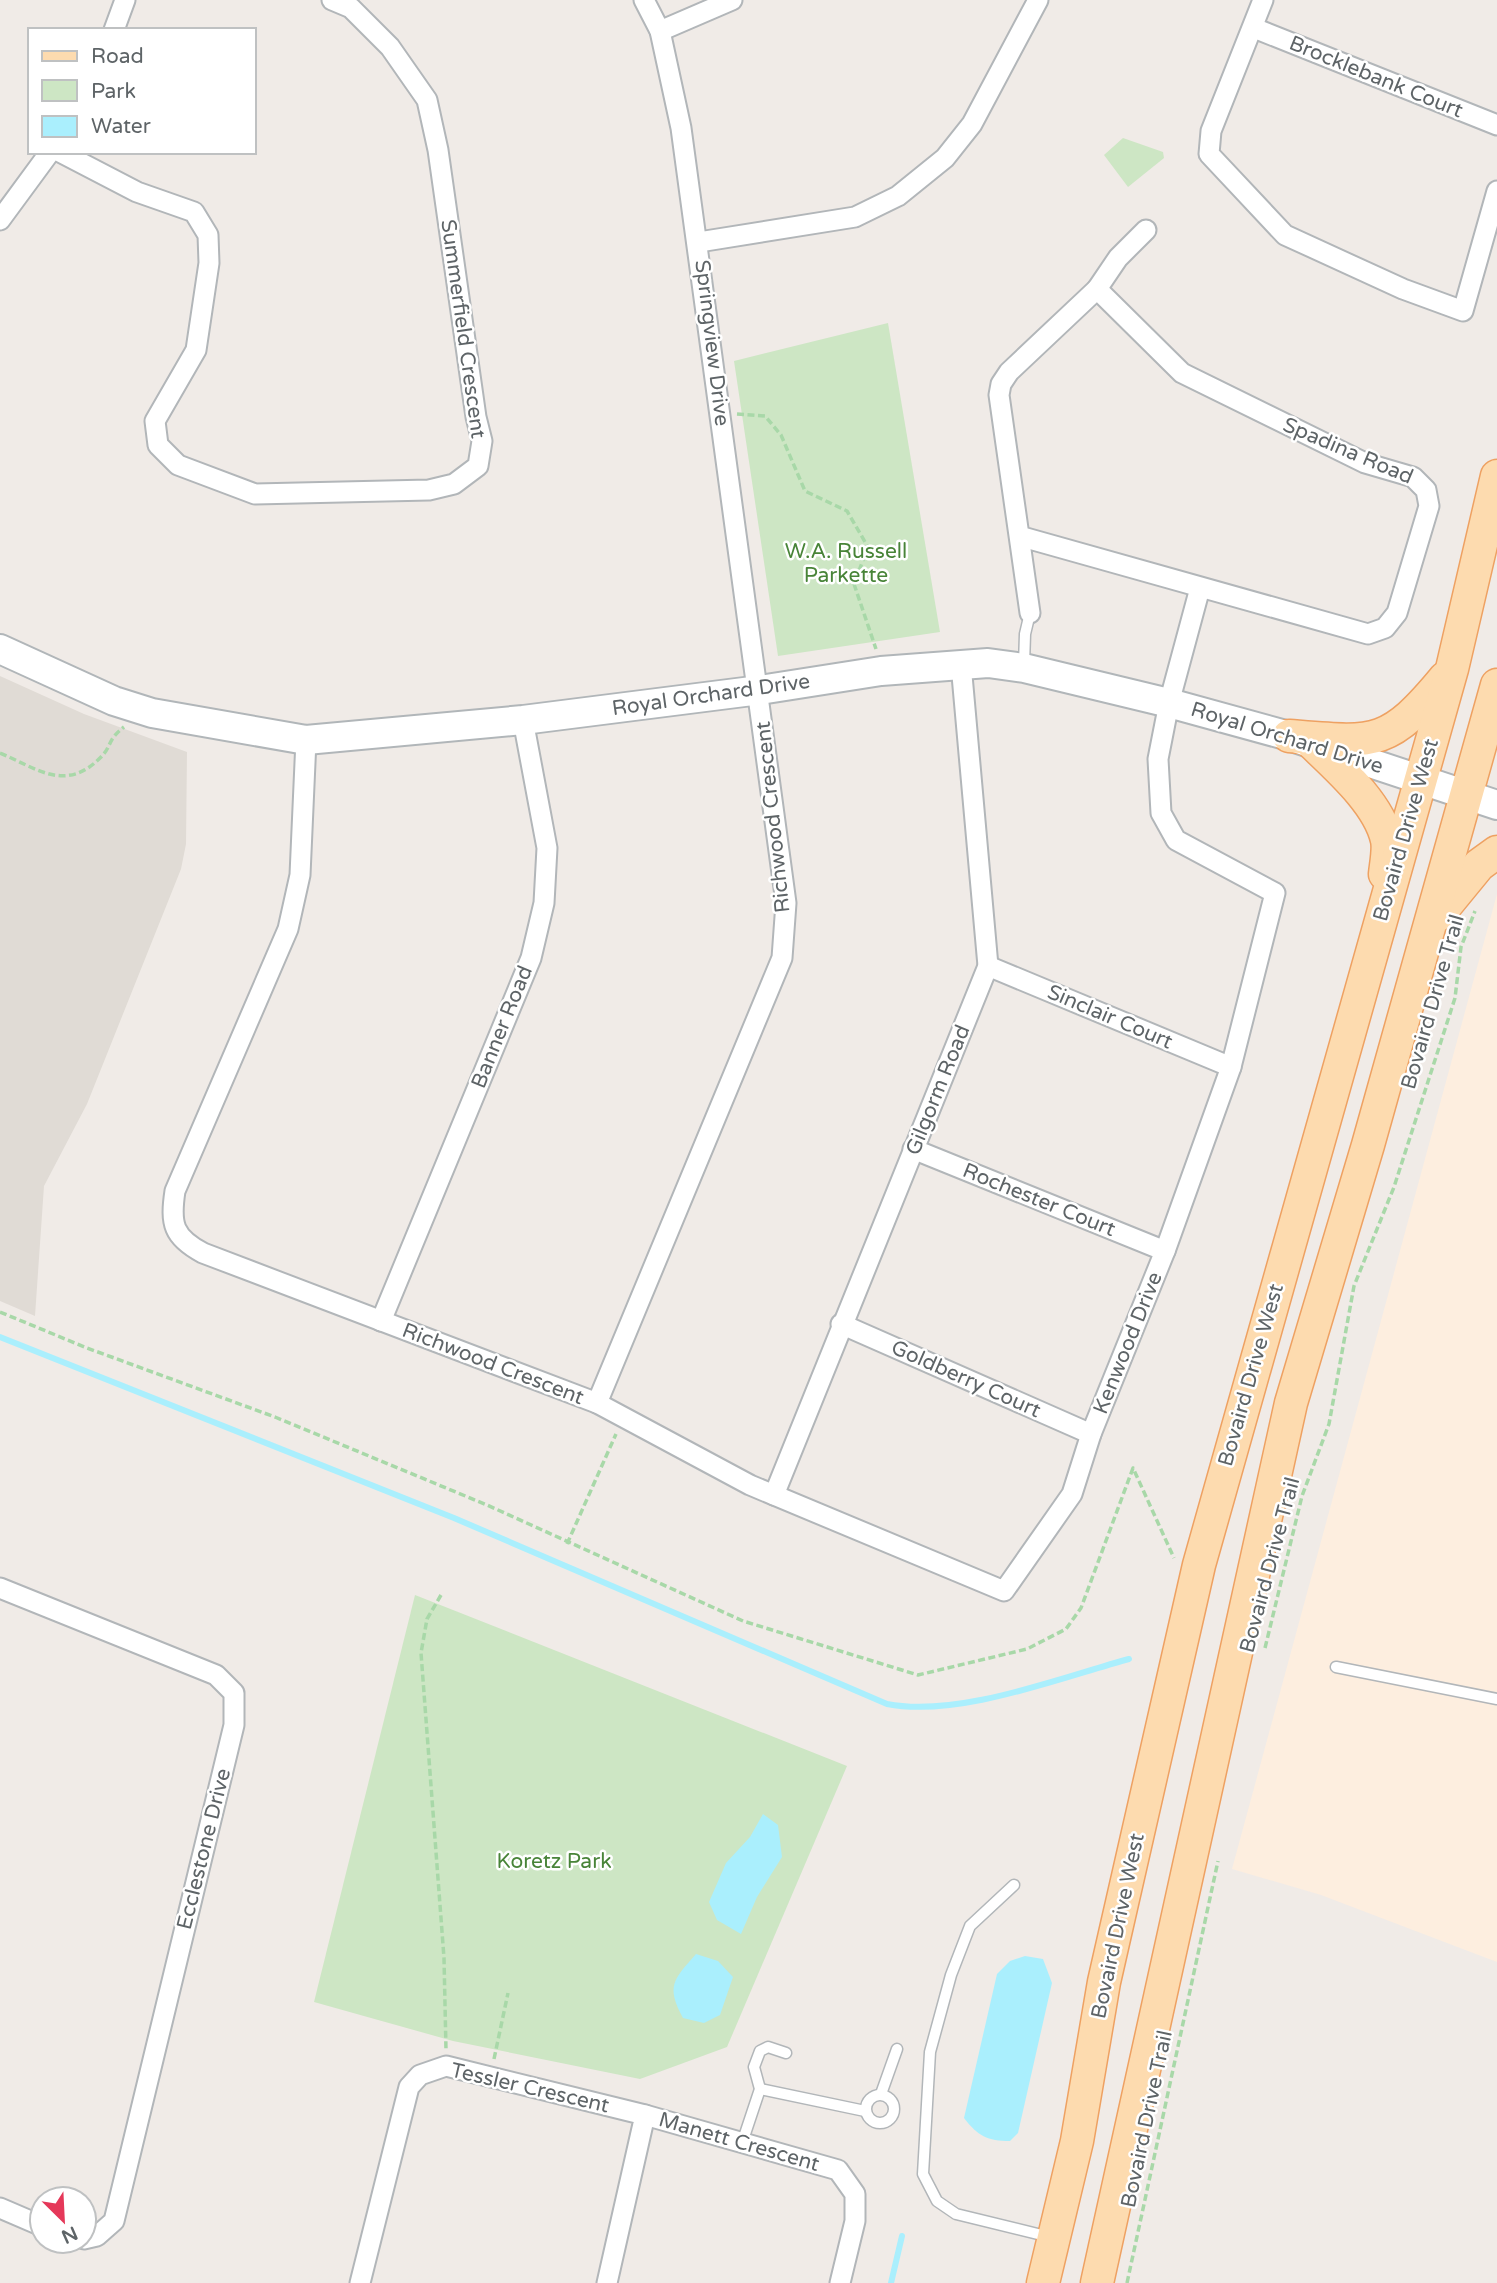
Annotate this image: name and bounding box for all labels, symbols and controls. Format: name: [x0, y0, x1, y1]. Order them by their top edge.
legend: [28, 28, 256, 154]
street label: Brocklebank Court: [1285, 31, 1467, 123]
text: Road: [91, 44, 144, 69]
text: Park: [91, 79, 136, 104]
text: Water: [91, 114, 151, 139]
street label: Summerfield Crescent: [435, 218, 491, 440]
street label: Springview Drive: [689, 258, 735, 428]
street label: Spadina Road: [1279, 412, 1417, 490]
park label: W.A. Russell Parkette: [785, 539, 907, 588]
street label: Royal Orchard Drive: [610, 669, 812, 721]
street label: Royal Orchard Drive: [1188, 697, 1386, 779]
street label: Richwood Crescent: [751, 720, 795, 914]
street label: Bovaird Drive West: [1368, 736, 1444, 924]
street label: Bovaird Drive Trail: [1396, 912, 1470, 1092]
street label: Banner Road: [466, 962, 538, 1092]
street label: Sinclair Court: [1044, 979, 1176, 1055]
street label: Gilgorm Road: [901, 1021, 975, 1159]
street label: Rochester Court: [959, 1158, 1119, 1242]
street label: Kenwood Drive: [1088, 1268, 1168, 1418]
street label: Bovaird Drive West: [1213, 1281, 1289, 1469]
street label: Richwood Crescent: [399, 1318, 587, 1410]
street label: Goldberry Court: [887, 1335, 1045, 1423]
street label: Bovaird Drive Trail: [1235, 1475, 1305, 1655]
street label: Ecclestone Drive: [172, 1766, 236, 1932]
street label: Bovaird Drive West: [1086, 1831, 1150, 2021]
park label: Koretz Park: [496, 1849, 612, 1874]
street label: Bovaird Drive Trail: [1116, 2028, 1178, 2210]
street label: Tessler Crescent: [448, 2058, 612, 2118]
street label: Manett Crescent: [656, 2107, 822, 2177]
north arrow: [28, 2185, 98, 2255]
text: N: [58, 2221, 81, 2248]

